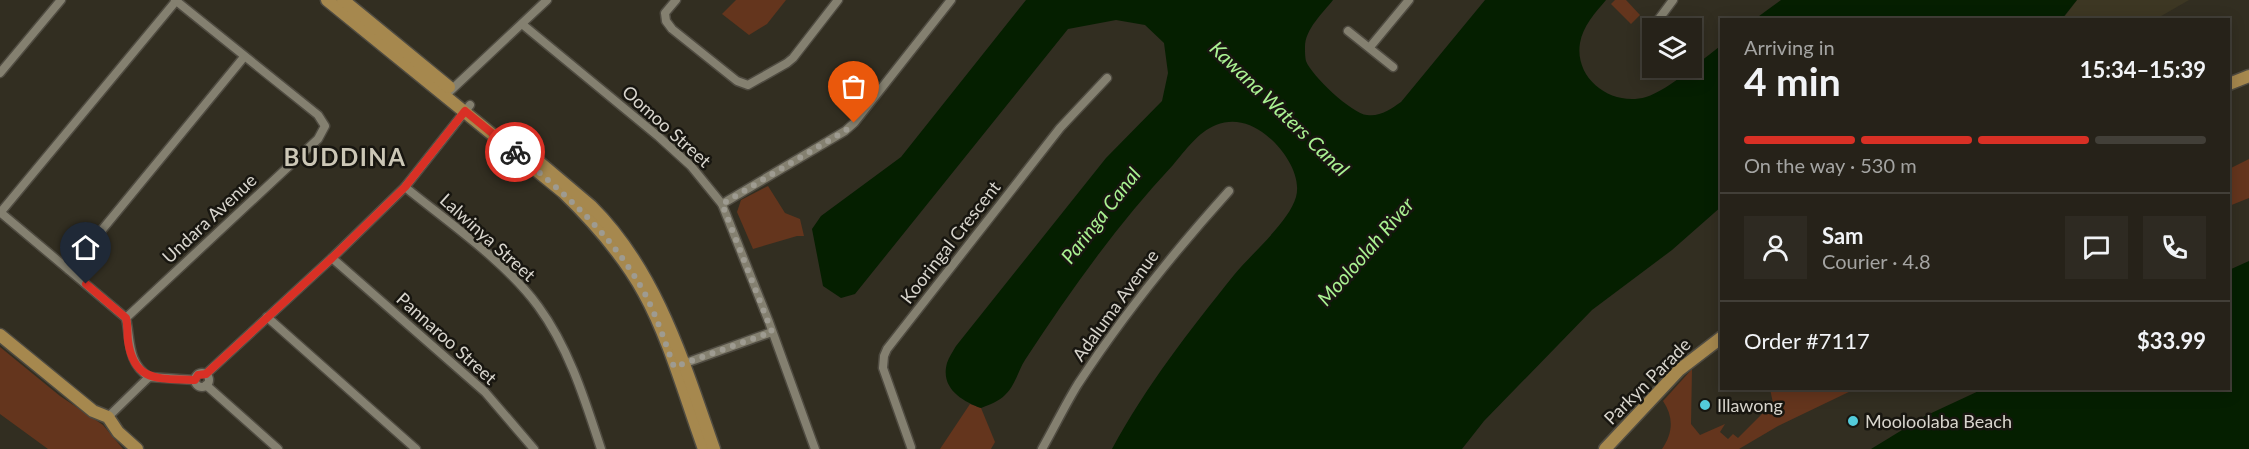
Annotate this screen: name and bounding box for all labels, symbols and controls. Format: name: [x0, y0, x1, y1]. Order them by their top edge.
map controls: [1642, 18, 1702, 78]
button: layers: [1642, 18, 1702, 78]
text: Arriving in: [1744, 35, 1835, 59]
water label: Kawana Waters Canal: [1206, 36, 1355, 181]
text: 15:34–15:39: [2080, 56, 2206, 83]
text: 4 min: [1744, 58, 1841, 104]
pin: [828, 61, 879, 123]
icon: bag: [837, 70, 870, 103]
street label: Oomoo Street: [618, 80, 716, 172]
courier: [485, 122, 545, 182]
icon: bike: [499, 136, 532, 169]
district label: BUDDINA: [284, 142, 406, 171]
text: On the way · 530 m: [1744, 153, 1917, 177]
water label: Paringa Canal: [1055, 162, 1145, 268]
street label: Undara Avenue: [157, 169, 261, 267]
street label: Kooringal Crescent: [895, 176, 1005, 308]
street label: Lalwinya Street: [436, 188, 541, 286]
water label: Mooloolah River: [1312, 191, 1419, 310]
button: person: [1744, 216, 1807, 279]
button: chat: [2065, 216, 2128, 279]
button: phone: [2143, 216, 2206, 279]
pin: [60, 222, 111, 284]
text: Sam: [1822, 222, 1864, 249]
icon: home: [69, 231, 102, 264]
street label: Adaluma Avenue: [1067, 245, 1163, 365]
text: Courier · 4.8: [1822, 249, 1931, 273]
street label: Pannaroo Street: [392, 287, 502, 389]
text: Order #7117: [1744, 327, 1870, 354]
text: $33.99: [2137, 327, 2206, 354]
street label: Parkyn Parade: [1599, 333, 1695, 429]
place label: Illawong: [1717, 394, 1783, 416]
marker: Illawong: [1698, 398, 1712, 412]
place label: Mooloolaba Beach: [1865, 410, 2012, 432]
marker: Mooloolaba Beach: [1846, 414, 1860, 428]

